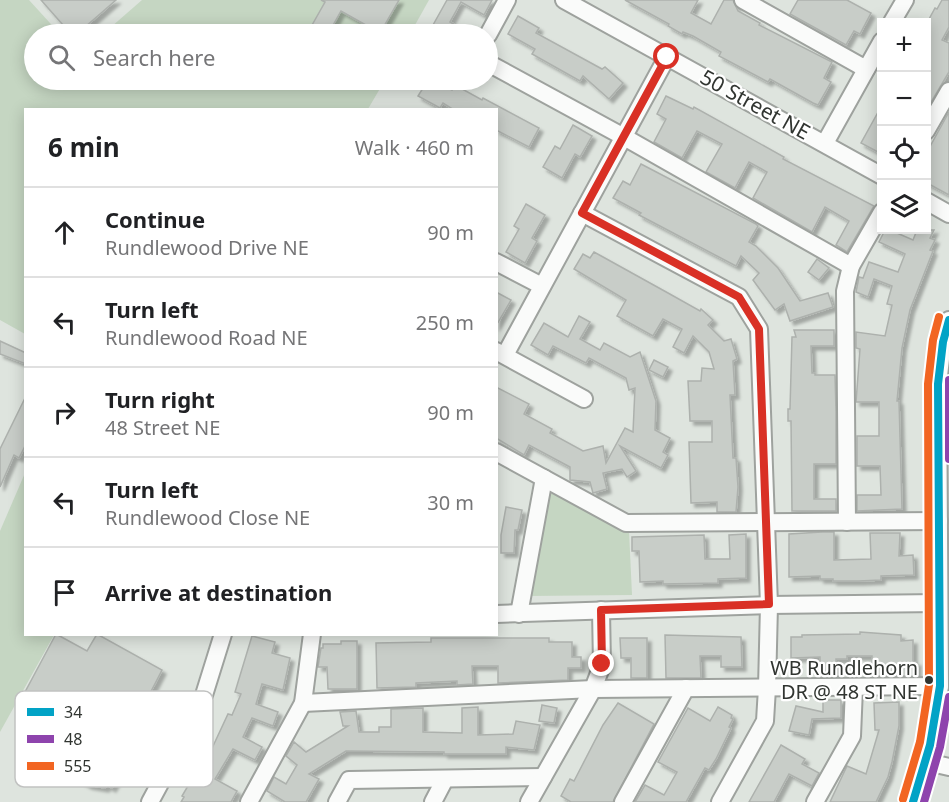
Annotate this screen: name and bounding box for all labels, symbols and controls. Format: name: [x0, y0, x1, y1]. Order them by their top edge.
map controls: [877, 18, 931, 234]
button: +: [877, 18, 931, 72]
search box: [24, 24, 498, 90]
icon: search: [45, 41, 78, 74]
text: Search here: [93, 42, 215, 72]
route start: [653, 43, 679, 69]
street label: 50 Street NE: [696, 62, 815, 146]
button: −: [877, 72, 931, 126]
button: locate: [877, 126, 931, 180]
text: 6 min: [48, 129, 120, 165]
text: Walk · 460 m: [355, 134, 474, 161]
button: layers: [877, 180, 931, 234]
text: Continue: [105, 204, 205, 234]
icon: ahead: [48, 216, 81, 249]
text: 90 m: [427, 219, 474, 246]
text: Rundlewood Drive NE: [105, 234, 309, 261]
text: Turn left: [105, 294, 199, 324]
icon: left: [48, 306, 81, 339]
text: 250 m: [416, 309, 474, 336]
text: Rundlewood Road NE: [105, 324, 308, 351]
text: Turn right: [105, 384, 215, 414]
icon: right: [48, 396, 81, 429]
text: 90 m: [427, 399, 474, 426]
text: 48 Street NE: [105, 414, 220, 441]
text: Turn left: [105, 474, 199, 504]
icon: left: [48, 486, 81, 519]
text: 30 m: [427, 489, 474, 516]
text: Rundlewood Close NE: [105, 504, 310, 531]
icon: arrive: [48, 576, 81, 609]
text: Arrive at destination: [105, 577, 332, 607]
route end: [588, 650, 614, 676]
place label: WB Rundlehorn DR @ 48 ST NE: [770, 654, 918, 705]
marker: WB Rundlehorn DR @ 48 ST NE: [923, 674, 935, 686]
legend: [15, 691, 213, 787]
text: 34: [64, 701, 82, 723]
text: 48: [64, 728, 82, 750]
text: 555: [64, 755, 91, 777]

